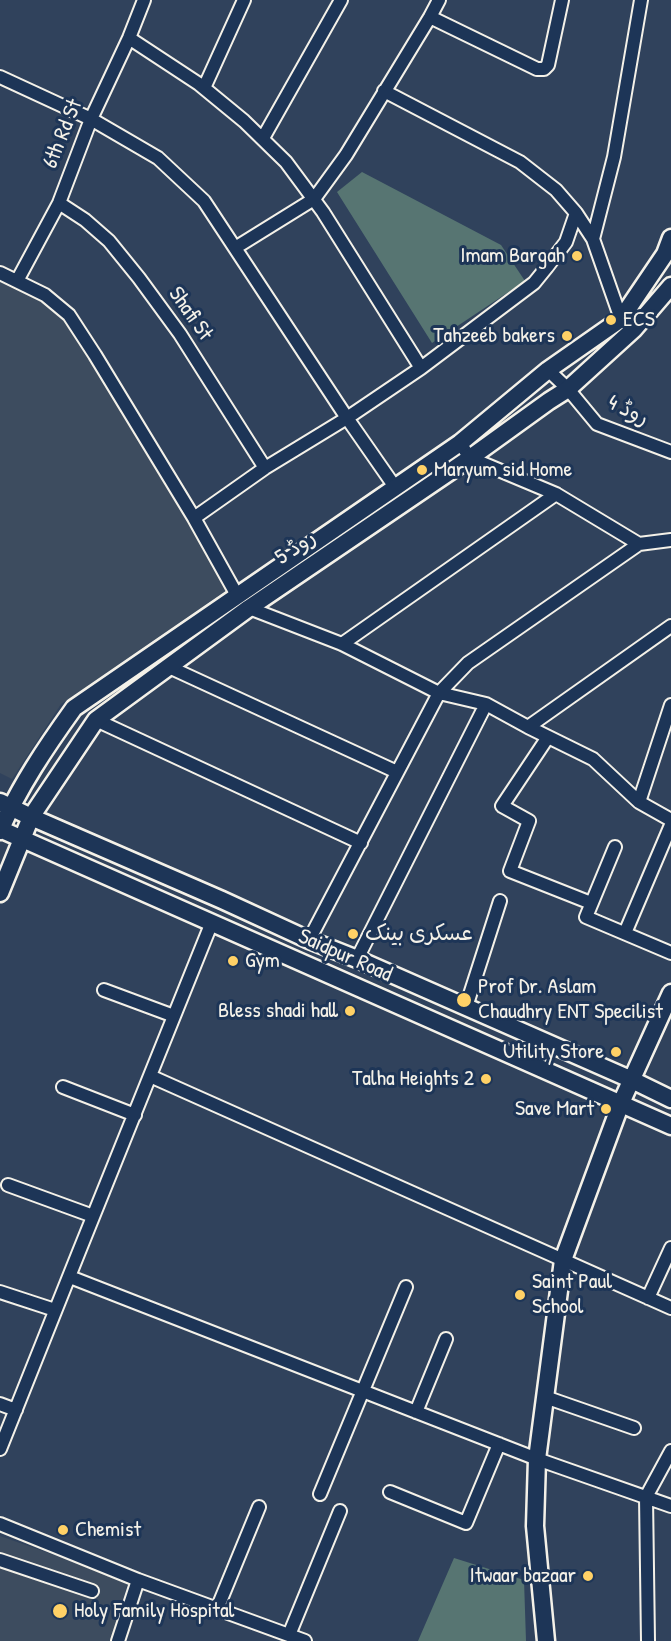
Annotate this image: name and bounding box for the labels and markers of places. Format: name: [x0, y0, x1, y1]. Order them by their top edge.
place label: Imam Bargah: [460, 243, 565, 269]
marker: Imam Bargah: [570, 249, 584, 263]
place label: ECS: [623, 307, 655, 333]
marker: ECS: [604, 313, 618, 327]
place label: Tahzeeb bakers: [433, 323, 555, 349]
marker: Tahzeeb bakers: [560, 329, 574, 343]
place label: Maryum sid Home: [434, 457, 572, 483]
marker: Maryum sid Home: [415, 463, 429, 477]
place label: عسکری بینک: [365, 921, 473, 947]
marker: عسکری بینک: [346, 927, 360, 941]
place label: Gym: [245, 948, 280, 974]
marker: Gym: [226, 954, 240, 968]
place label: Prof Dr. Aslam Chaudhry ENT Specilist: [478, 974, 663, 1026]
marker: Prof Dr. Aslam Chaudhry ENT Specilist: [455, 991, 473, 1009]
place label: Bless shadi hall: [218, 998, 338, 1024]
marker: Bless shadi hall: [343, 1004, 357, 1018]
place label: Utility Store: [503, 1039, 604, 1065]
marker: Utility Store: [609, 1045, 623, 1059]
place label: Talha Heights 2: [352, 1066, 474, 1092]
marker: Talha Heights 2: [479, 1072, 493, 1086]
place label: Save Mart: [515, 1096, 594, 1122]
marker: Save Mart: [599, 1102, 613, 1116]
place label: Saint Paul School: [532, 1269, 612, 1320]
marker: Saint Paul School: [513, 1288, 527, 1302]
place label: Chemist: [75, 1517, 141, 1543]
marker: Chemist: [56, 1523, 70, 1537]
place label: Itwaar bazaar: [469, 1563, 576, 1589]
marker: Itwaar bazaar: [581, 1569, 595, 1583]
place label: Holy Family Hospital: [74, 1598, 234, 1624]
marker: Holy Family Hospital: [51, 1602, 69, 1620]

